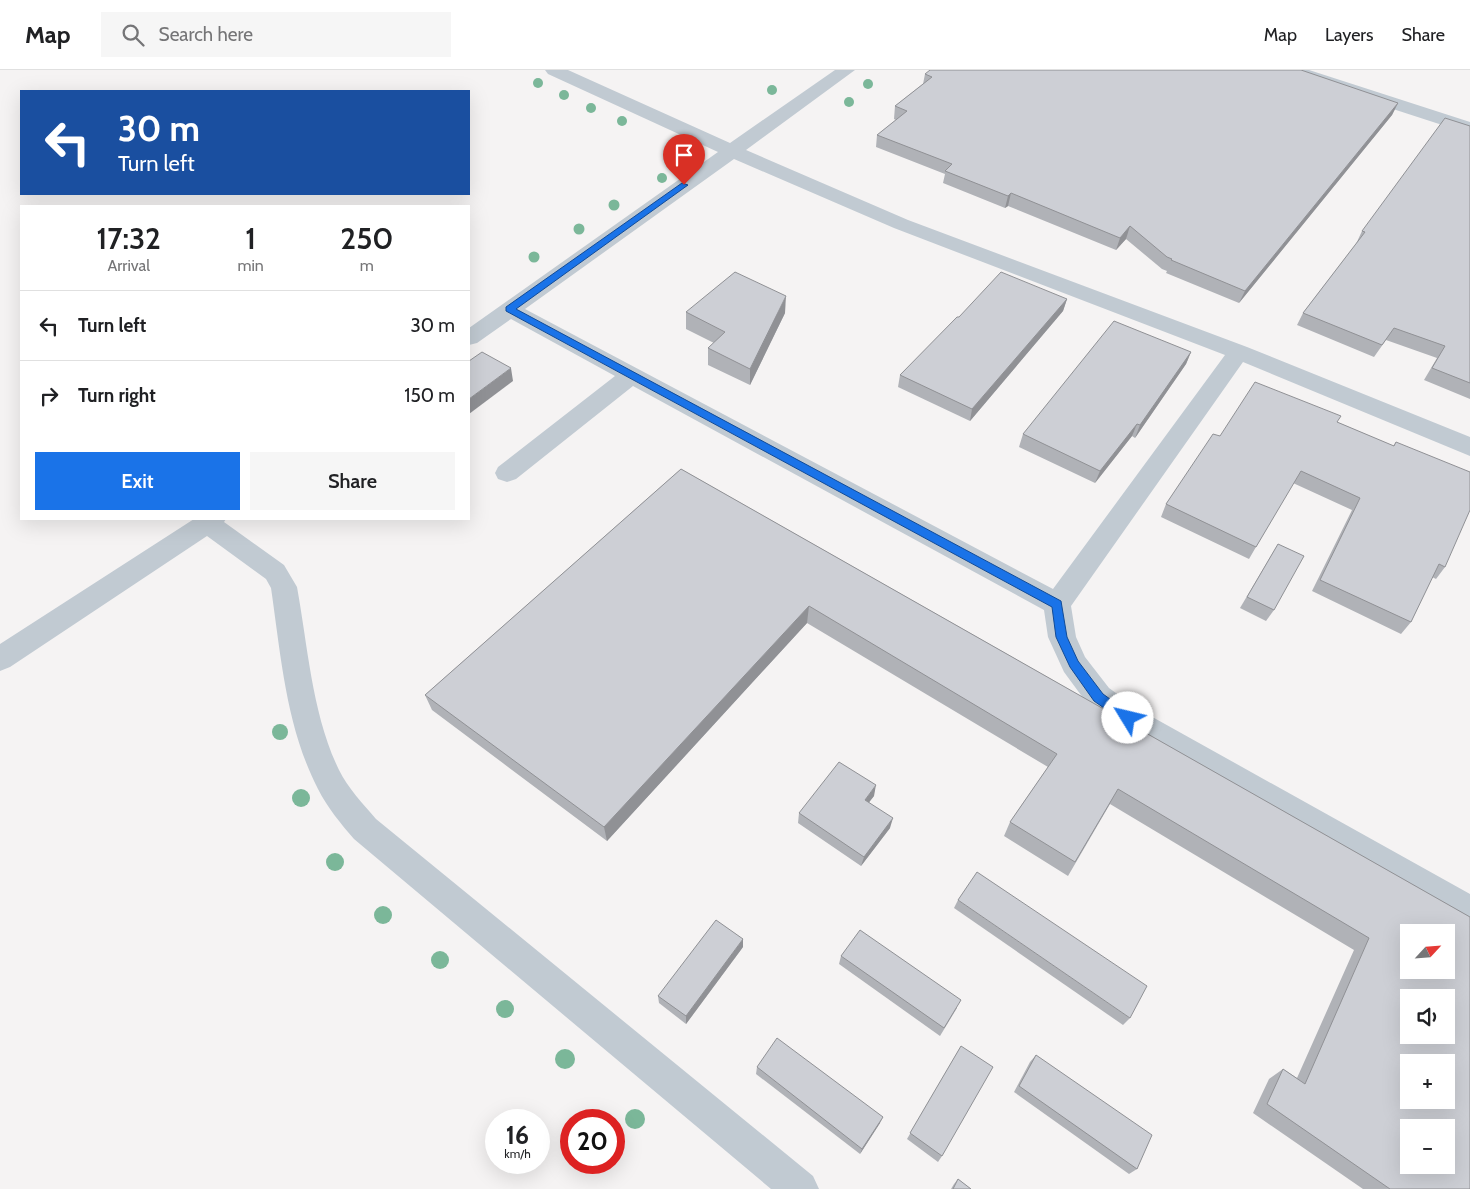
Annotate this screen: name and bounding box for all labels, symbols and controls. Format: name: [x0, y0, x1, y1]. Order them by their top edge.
search box: [101, 12, 451, 57]
text: Map: [25, 20, 71, 49]
icon: search: [119, 21, 147, 49]
text: Search here: [159, 23, 253, 46]
text: Map: [1264, 24, 1297, 46]
text: Layers: [1325, 24, 1374, 46]
text: Share: [1402, 24, 1445, 46]
text: 30 m: [118, 107, 200, 150]
icon: left: [35, 110, 100, 175]
pin: [663, 134, 705, 185]
icon: arrive: [670, 141, 698, 169]
text: Turn left: [118, 150, 195, 177]
text: 17:32: [97, 220, 161, 257]
text: 1: [245, 220, 256, 257]
text: 250: [340, 220, 393, 257]
text: Arrival: [107, 256, 150, 275]
text: min: [237, 256, 264, 275]
text: m: [360, 256, 374, 275]
icon: left: [35, 312, 63, 340]
text: Turn left: [78, 314, 146, 337]
text: 30 m: [411, 314, 455, 337]
icon: right: [35, 382, 63, 410]
text: Turn right: [78, 384, 156, 407]
text: 150 m: [404, 384, 455, 407]
button: Exit: [35, 452, 240, 510]
button: Share: [250, 452, 455, 510]
position arrow: [1101, 691, 1153, 743]
north arrow: [1400, 924, 1455, 979]
map controls: [1400, 924, 1455, 1174]
button: sound: [1400, 989, 1455, 1044]
button: +: [1400, 1054, 1455, 1109]
speed limit sign: 20: [560, 1109, 625, 1174]
button: −: [1400, 1119, 1455, 1174]
text: 16: [506, 1120, 529, 1150]
text: km/h: [504, 1146, 531, 1161]

